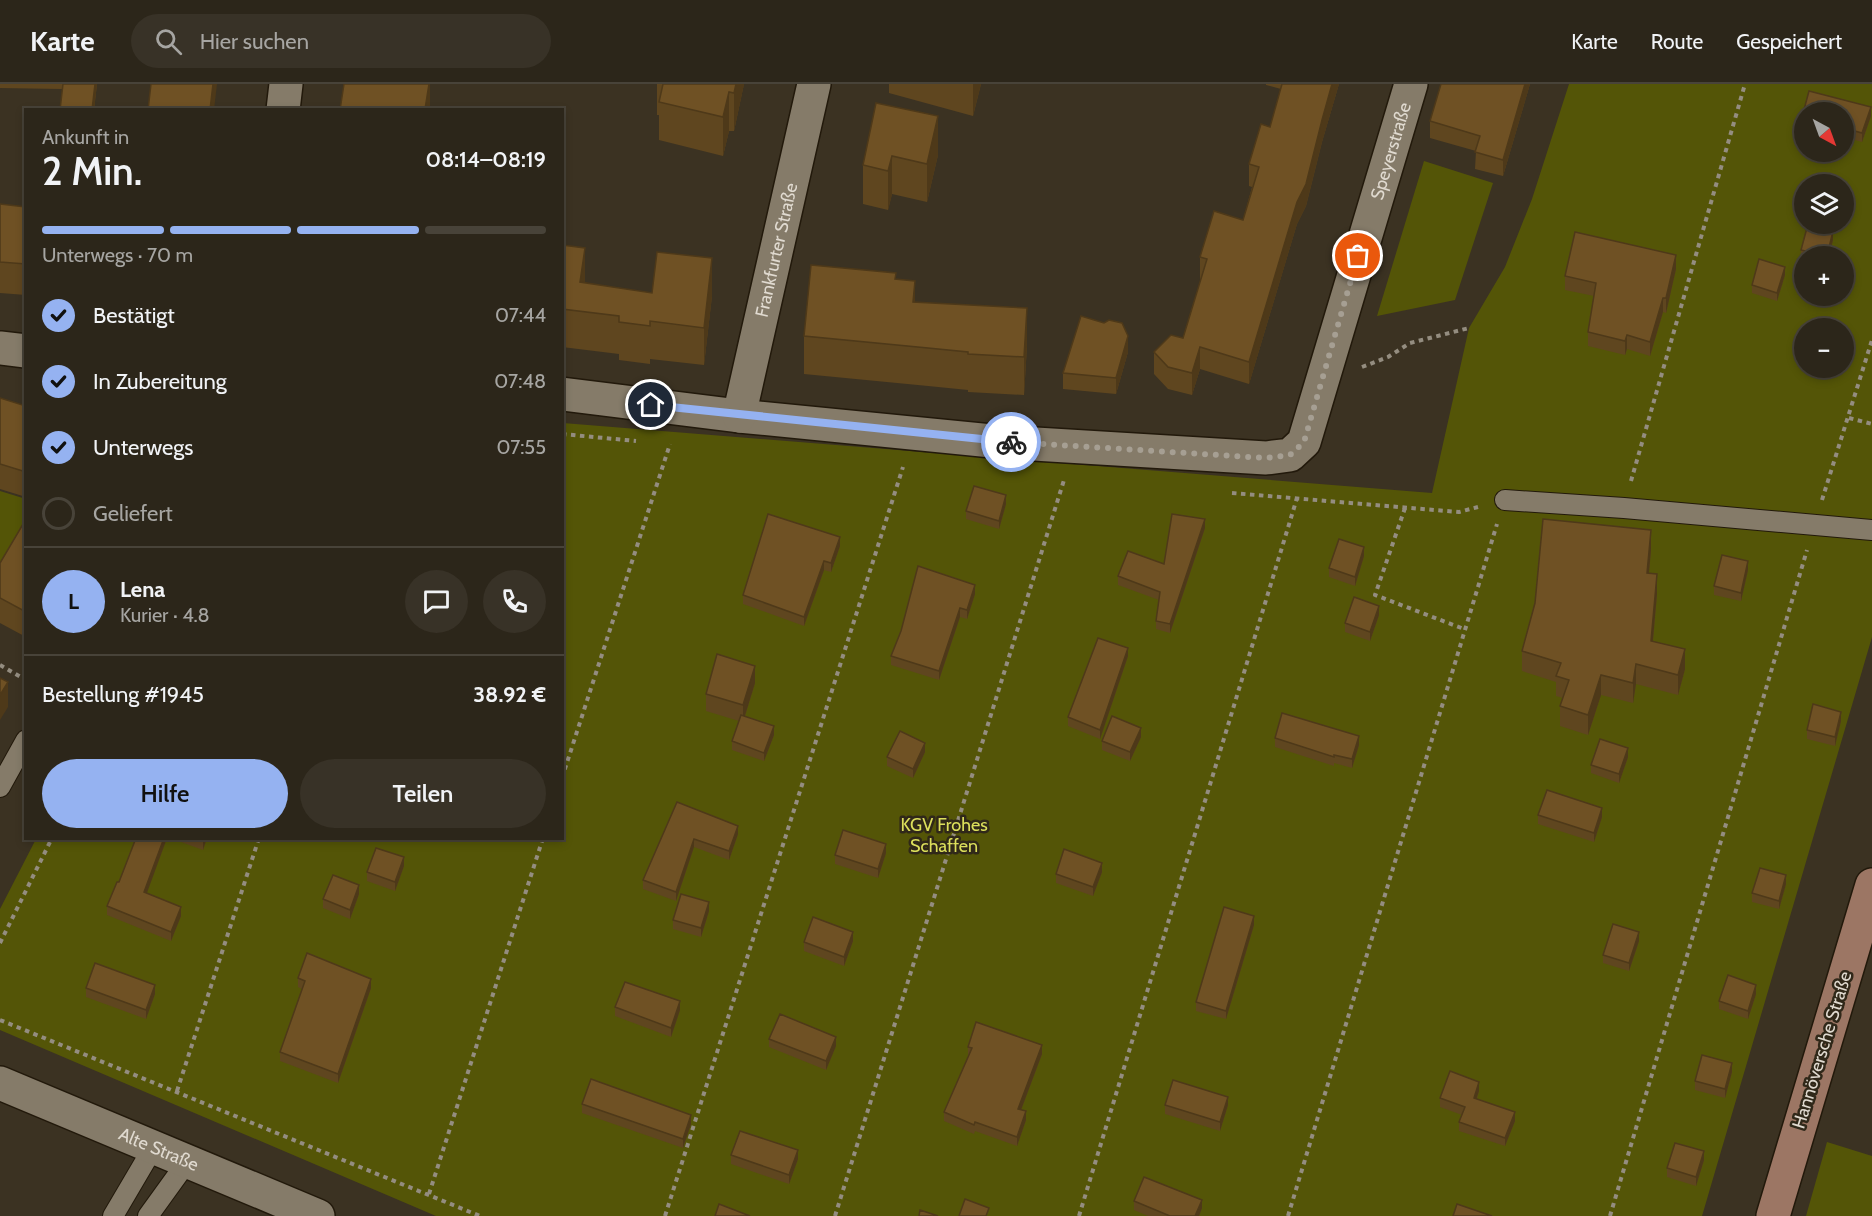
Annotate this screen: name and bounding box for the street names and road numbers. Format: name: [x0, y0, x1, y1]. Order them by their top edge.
street label: Speyerstraße: [1366, 100, 1416, 203]
street label: Frankfurter Straße: [751, 181, 802, 319]
street label: Hannöversche Straße: [1788, 969, 1856, 1131]
street label: Alte Straße: [115, 1123, 202, 1176]

